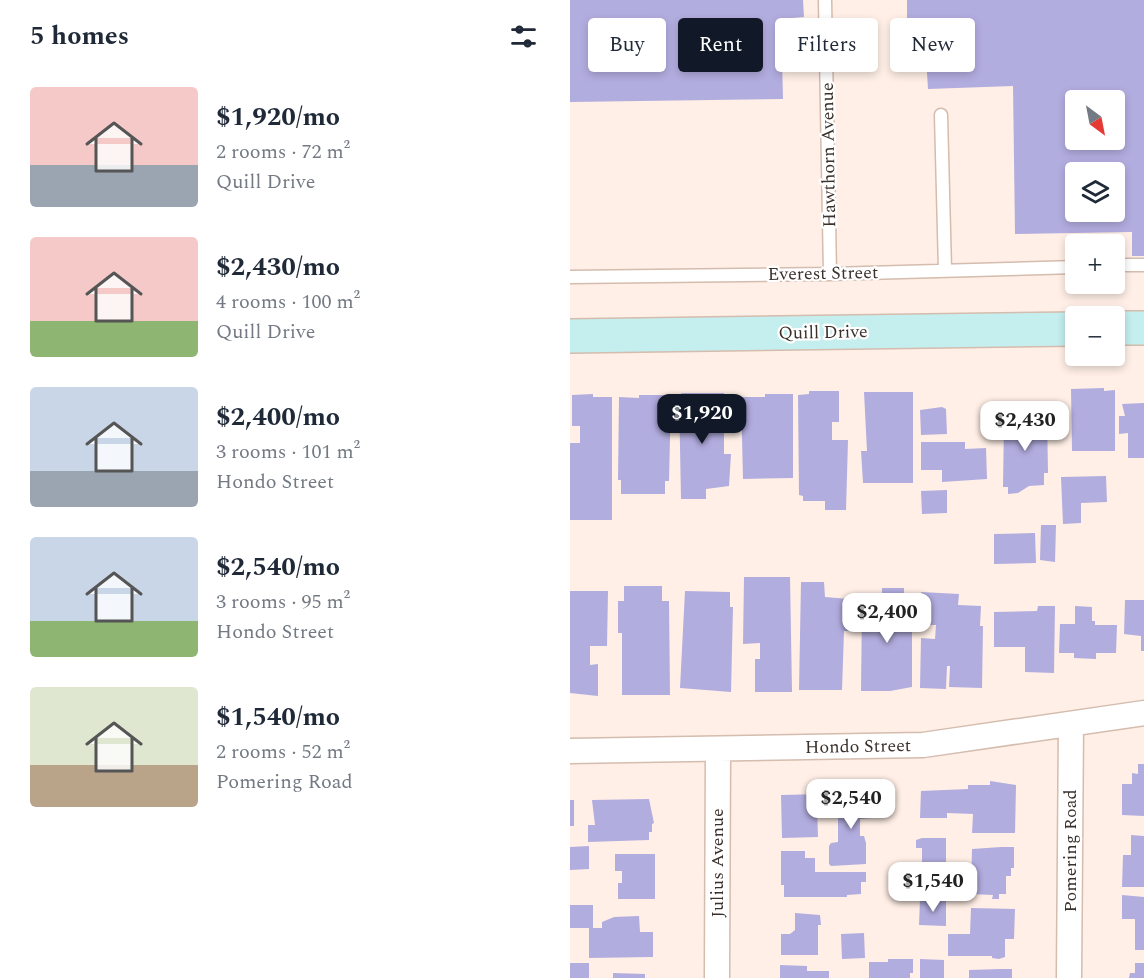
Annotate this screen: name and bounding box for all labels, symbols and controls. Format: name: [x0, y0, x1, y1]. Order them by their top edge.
text: 5 homes: [30, 16, 129, 56]
chip: Buy: [588, 18, 666, 72]
chip: Rent: [678, 18, 763, 72]
chip: Filters: [775, 18, 878, 72]
chip: New: [890, 18, 975, 72]
icon: filters: [507, 20, 540, 53]
street label: Hawthorn Avenue: [814, 82, 843, 228]
north arrow: [1065, 90, 1125, 150]
map controls: [1065, 90, 1125, 366]
text: $1,920/mo: [216, 97, 340, 137]
icon: home: [78, 111, 150, 183]
text: 2 rooms · 72 m²: [216, 137, 350, 167]
button: layers: [1065, 162, 1125, 222]
text: Quill Drive: [216, 167, 315, 197]
button: +: [1065, 234, 1125, 294]
text: $2,430/mo: [216, 247, 340, 287]
street label: Everest Street: [767, 259, 879, 288]
icon: home: [78, 261, 150, 333]
text: 4 rooms · 100 m²: [216, 287, 360, 317]
button: −: [1065, 306, 1125, 366]
text: Quill Drive: [216, 317, 315, 347]
street label: Quill Drive: [778, 318, 868, 347]
pin: $1,920: [653, 394, 751, 445]
text: $2,400/mo: [216, 397, 340, 437]
text: $1,920: [671, 398, 733, 428]
pin: $2,430: [976, 401, 1074, 452]
text: $2,430: [994, 405, 1056, 435]
icon: home: [78, 411, 150, 483]
text: 3 rooms · 101 m²: [216, 437, 360, 467]
text: Hondo Street: [216, 467, 334, 497]
text: $2,540/mo: [216, 547, 340, 587]
icon: home: [78, 561, 150, 633]
text: 3 rooms · 95 m²: [216, 587, 350, 617]
pin: $2,400: [838, 593, 936, 644]
text: $2,400: [856, 597, 918, 627]
text: Hondo Street: [216, 617, 334, 647]
text: $1,540/mo: [216, 697, 340, 737]
icon: home: [78, 711, 150, 783]
street label: Hondo Street: [805, 732, 911, 761]
text: 2 rooms · 52 m²: [216, 737, 350, 767]
text: Pomering Road: [216, 767, 353, 797]
pin: $2,540: [802, 779, 900, 830]
text: $2,540: [820, 783, 882, 813]
street label: Pomering Road: [1057, 789, 1084, 913]
street label: Julius Avenue: [704, 808, 731, 918]
pin: $1,540: [884, 862, 982, 913]
text: $1,540: [902, 866, 964, 896]

